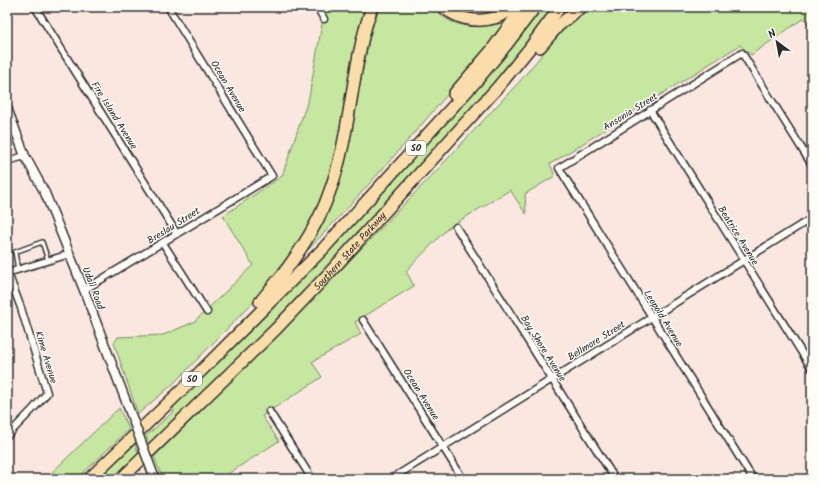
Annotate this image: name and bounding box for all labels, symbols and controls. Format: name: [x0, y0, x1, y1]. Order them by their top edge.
north arrow: [757, 22, 797, 62]
text: N: [765, 25, 780, 44]
street label: Ocean Avenue: [206, 57, 250, 116]
street label: Fire Island Avenue: [87, 78, 142, 153]
street label: Ansonia Street: [600, 89, 661, 135]
road number: SO: [406, 141, 426, 155]
street label: Breslau Street: [144, 203, 203, 248]
street label: Beatrice Avenue: [713, 203, 763, 269]
street label: Southern State Parkway: [310, 208, 390, 294]
street label: Udall Road: [78, 265, 109, 313]
street label: Leopold Avenue: [639, 287, 687, 351]
street label: Bay Shore Avenue: [516, 312, 570, 386]
street label: Bellmore Street: [565, 317, 629, 365]
street label: Kime Avenue: [30, 329, 62, 386]
street label: Ocean Avenue: [399, 365, 444, 424]
road number: SO: [182, 372, 202, 386]

